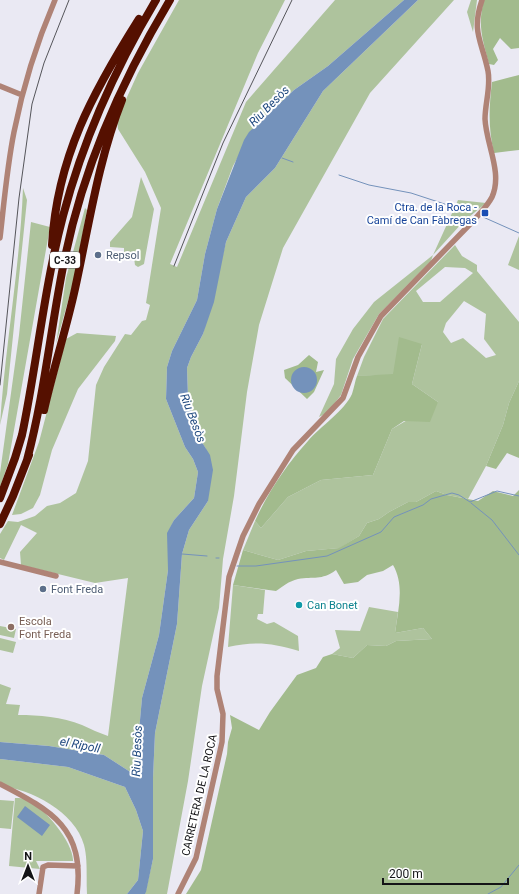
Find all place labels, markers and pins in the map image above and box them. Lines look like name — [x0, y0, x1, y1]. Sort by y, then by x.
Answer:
place label: Ctra. de la Roca - Camí de Can Fàbregas — [367, 201, 477, 227]
marker: Ctra. de la Roca - Camí de Can Fàbregas — [480, 208, 490, 218]
place label: Repsol — [106, 249, 139, 262]
marker: Repsol — [93, 250, 103, 260]
place label: Font Freda — [51, 583, 103, 596]
marker: Font Freda — [38, 584, 48, 594]
place label: Can Bonet — [307, 599, 358, 612]
marker: Can Bonet — [294, 600, 304, 610]
place label: Escola Font Freda — [19, 615, 71, 641]
marker: Escola Font Freda — [6, 622, 16, 632]

